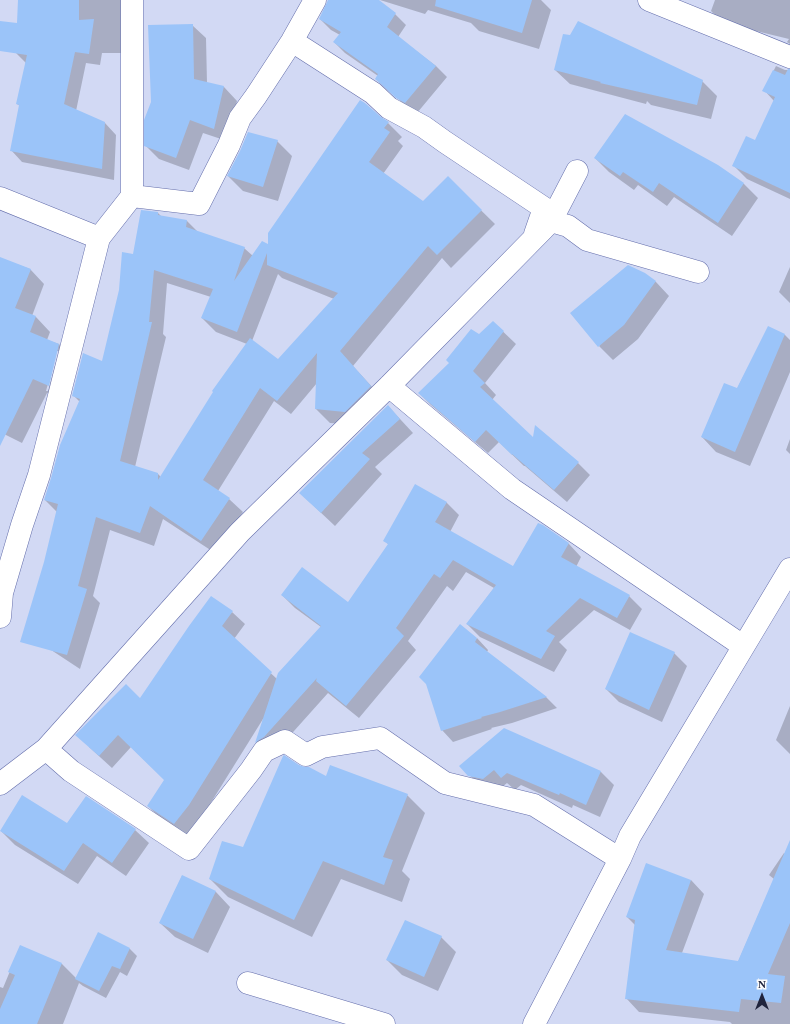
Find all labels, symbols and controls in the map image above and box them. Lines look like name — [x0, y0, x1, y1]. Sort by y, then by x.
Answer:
north arrow — [742, 976, 782, 1016]
text: N — [758, 978, 766, 990]

